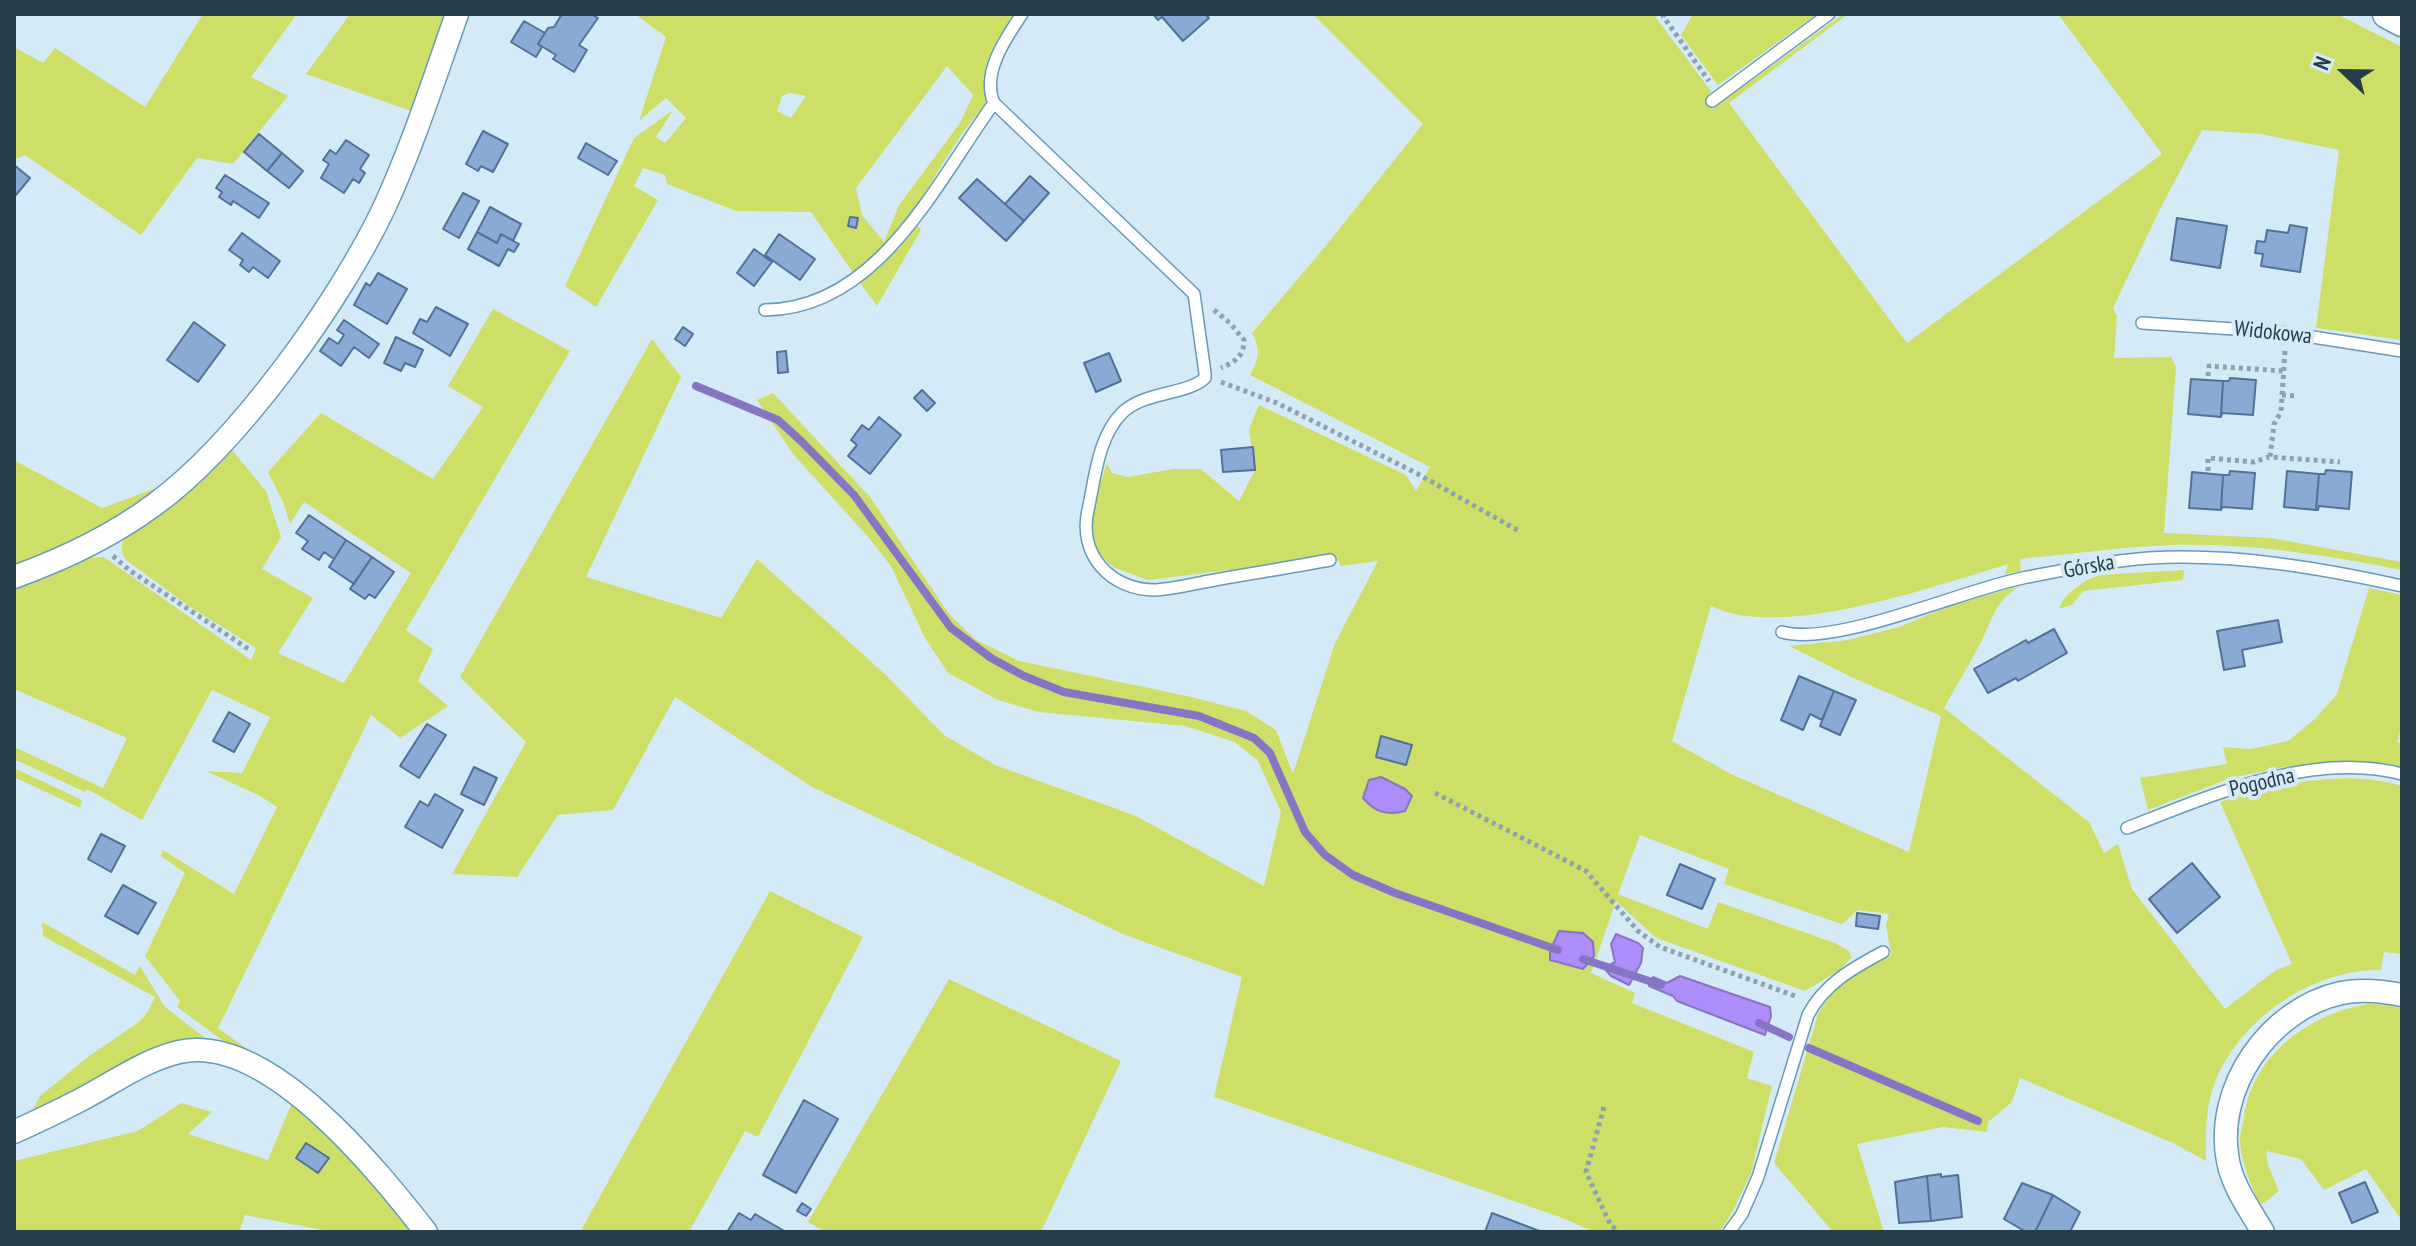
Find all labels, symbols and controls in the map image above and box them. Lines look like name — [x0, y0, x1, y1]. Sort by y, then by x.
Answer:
north arrow — [2304, 32, 2384, 112]
text: N — [2307, 52, 2337, 74]
street label: Widokowa — [2233, 316, 2313, 350]
street label: Górska — [2062, 550, 2116, 584]
street label: Pogodna — [2227, 763, 2297, 803]

